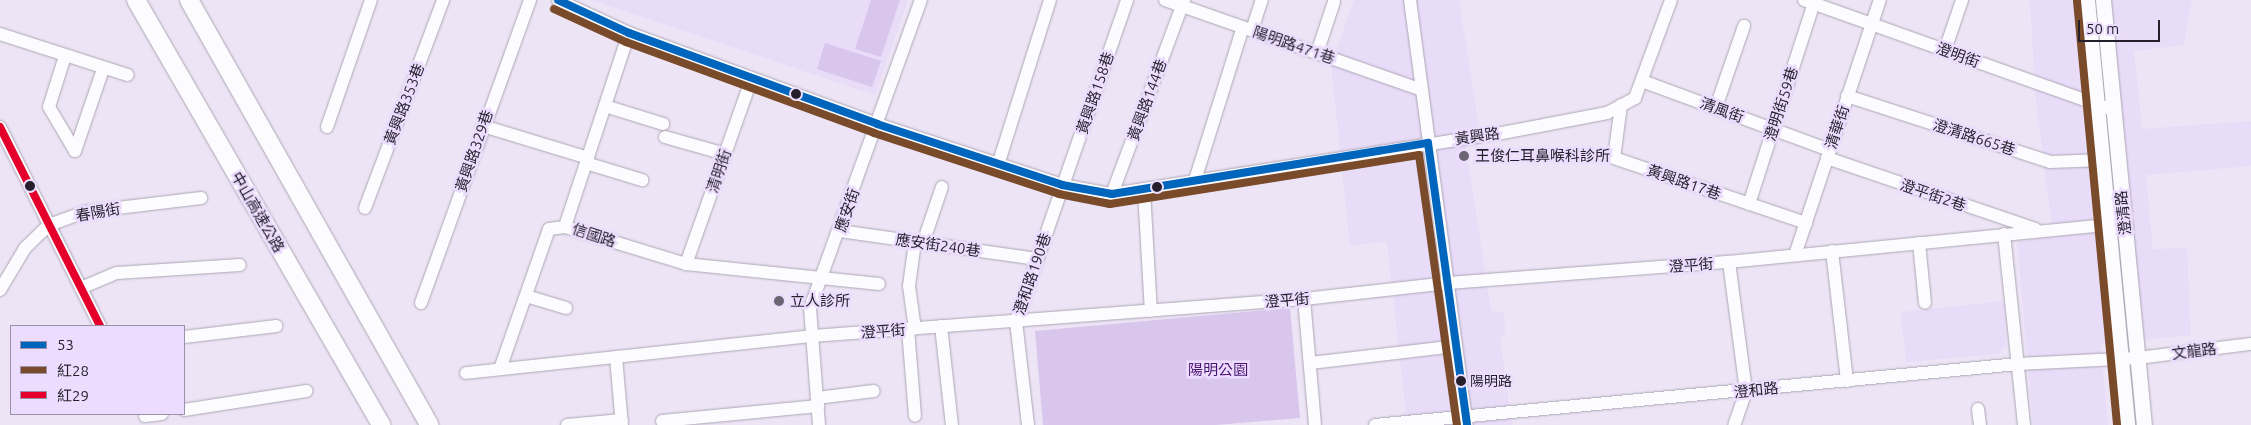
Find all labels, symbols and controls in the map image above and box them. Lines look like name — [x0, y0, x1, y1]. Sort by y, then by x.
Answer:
scale bar — [2081, 10, 2164, 42]
text: 50 m — [2086, 20, 2119, 37]
street label: 陽明路471巷 — [1251, 23, 1337, 67]
street label: 澄明街 — [1934, 39, 1982, 71]
street label: 黃興路158巷 — [1073, 50, 1117, 136]
street label: 黃興路144巷 — [1124, 57, 1170, 143]
street label: 黃興路353巷 — [380, 61, 428, 147]
street label: 澄明街59巷 — [1761, 65, 1801, 143]
unlabelled marker — [791, 89, 801, 99]
street label: 清風街 — [1698, 94, 1746, 126]
street label: 清華街 — [1821, 103, 1853, 151]
street label: 黃興路329巷 — [452, 108, 496, 194]
street label: 澄清路665巷 — [1931, 115, 2017, 159]
street label: 黃興路 — [1453, 124, 1501, 148]
street label: 清明街 — [703, 147, 735, 195]
place label: 王俊仁耳鼻喉科診所 — [1475, 147, 1610, 165]
marker: 王俊仁耳鼻喉科診所 — [1457, 149, 1471, 163]
street label: 黃興路17巷 — [1645, 161, 1723, 203]
street label: 中山高速公路 — [228, 169, 288, 255]
street label: 澄平街2巷 — [1898, 175, 1968, 215]
unlabelled marker — [25, 181, 35, 191]
unlabelled marker — [1152, 182, 1162, 192]
street label: 應安街 — [831, 186, 863, 234]
street label: 澄清路 — [2112, 190, 2134, 236]
street label: 春陽街 — [74, 199, 122, 225]
street label: 信國路 — [570, 219, 618, 251]
street label: 應安街240巷 — [894, 230, 982, 260]
street label: 澄和路190巷 — [1010, 231, 1054, 317]
street label: 澄平街 — [1668, 254, 1714, 276]
street label: 澄平街 — [1264, 289, 1310, 311]
place label: 立人診所 — [790, 292, 850, 310]
marker: 立人診所 — [772, 294, 786, 308]
street label: 澄平街 — [860, 320, 906, 342]
legend — [10, 325, 185, 415]
text: 53 — [57, 336, 74, 353]
street label: 文龍路 — [2171, 339, 2217, 363]
park label: 陽明公園 — [1188, 361, 1248, 379]
text: 紅28 — [57, 362, 89, 379]
place label: 陽明路 — [1470, 373, 1512, 389]
marker: 陽明路 — [1456, 376, 1466, 386]
street label: 澄和路 — [1733, 379, 1779, 401]
text: 紅29 — [57, 387, 89, 404]

